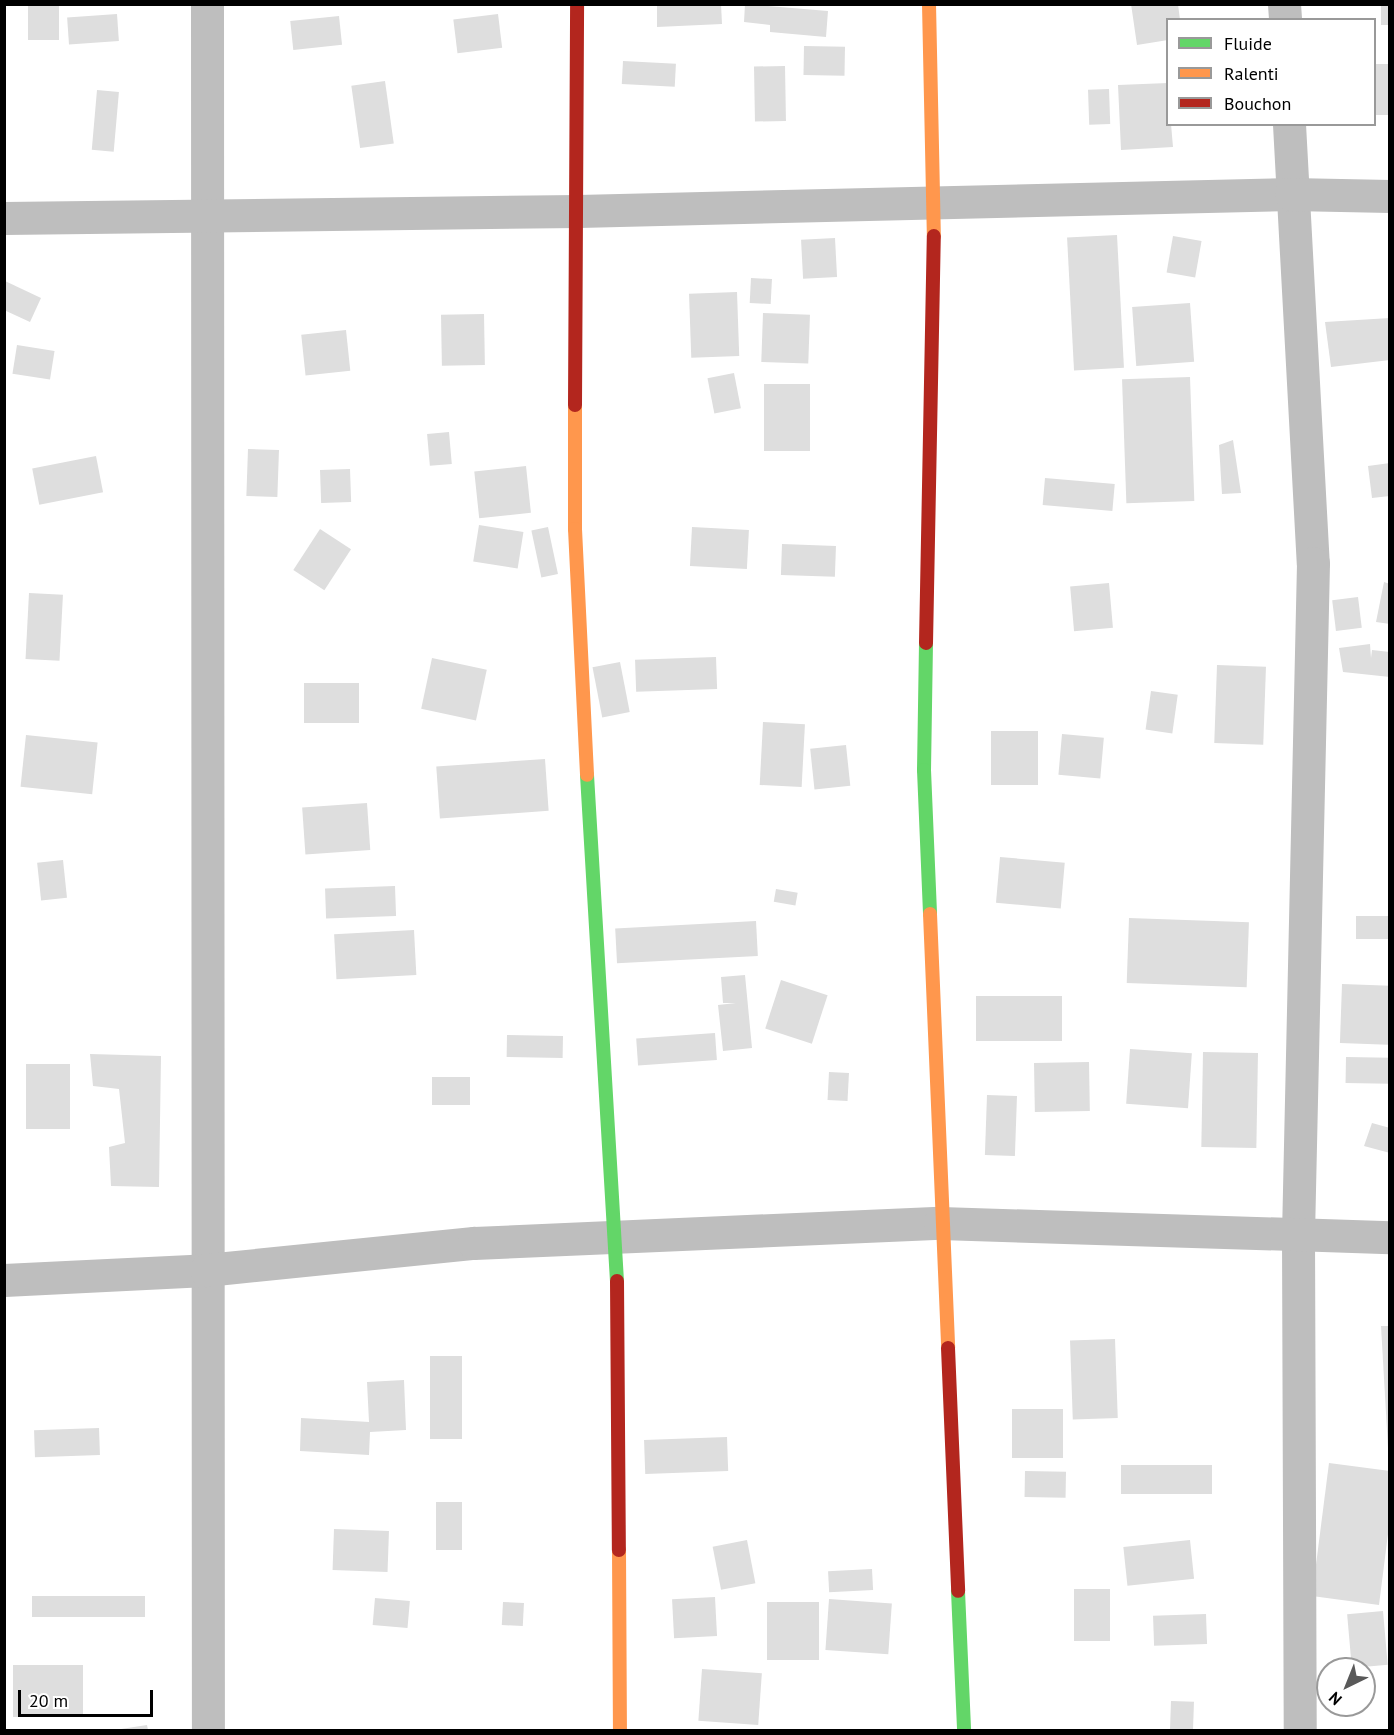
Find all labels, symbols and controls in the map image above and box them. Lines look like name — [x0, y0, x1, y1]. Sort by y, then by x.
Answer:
legend — [1166, 18, 1376, 126]
text: Fluide — [1224, 32, 1272, 55]
text: Ralenti — [1224, 62, 1279, 85]
text: Bouchon — [1224, 92, 1291, 115]
north arrow — [1316, 1657, 1376, 1717]
scale bar — [21, 1678, 156, 1716]
text: N — [1324, 1688, 1346, 1710]
text: 20 m — [29, 1689, 68, 1712]

